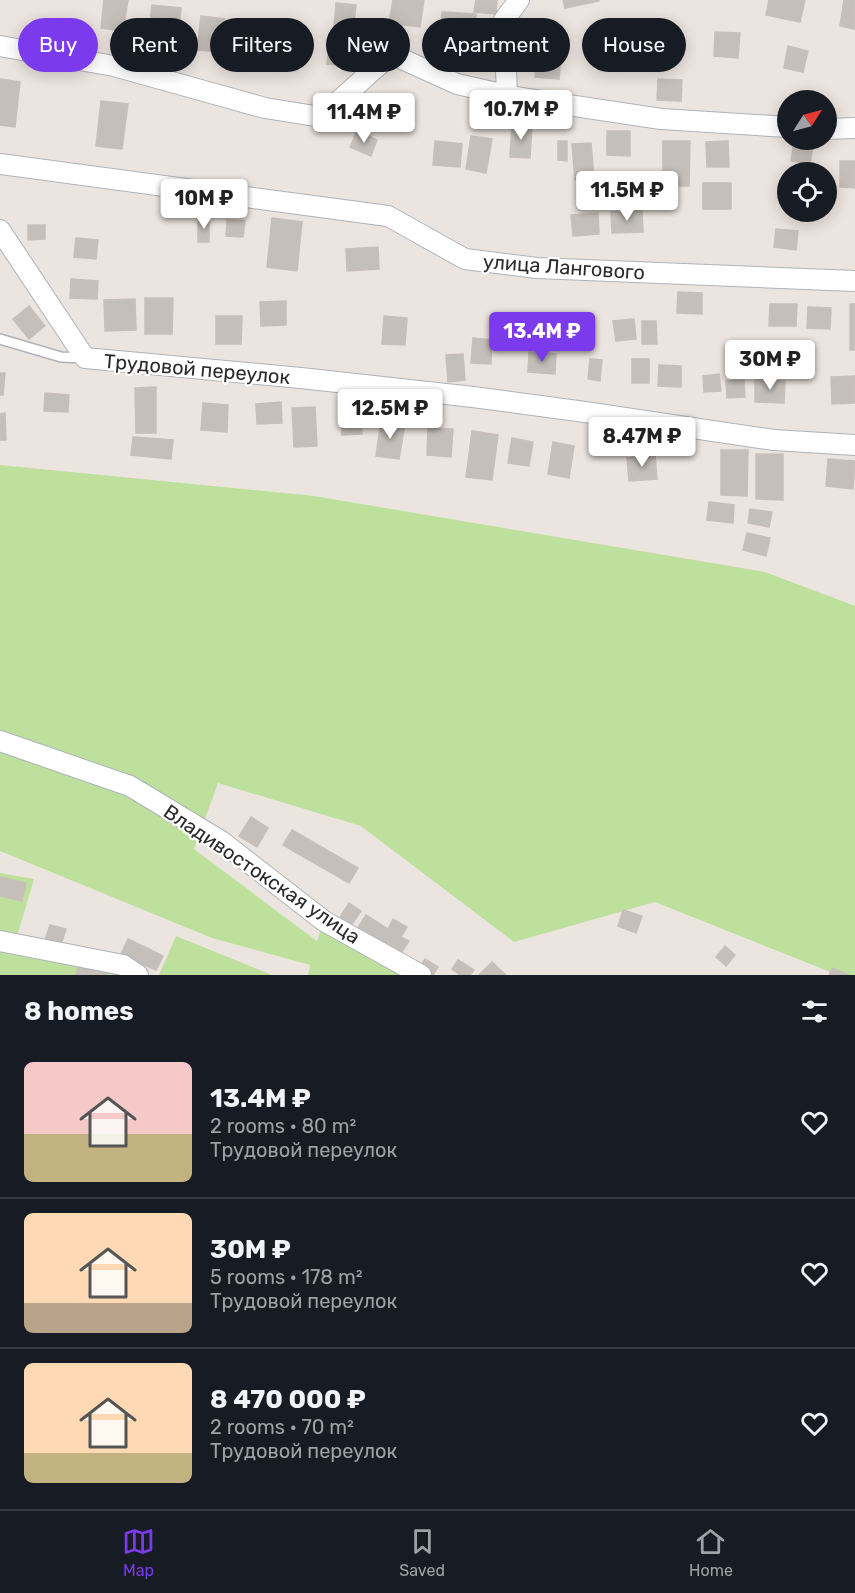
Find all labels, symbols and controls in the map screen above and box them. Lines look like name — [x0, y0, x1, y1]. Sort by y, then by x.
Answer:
chip: Buy — [18, 18, 98, 72]
chip: Rent — [110, 18, 198, 72]
chip: Filters — [210, 18, 314, 72]
chip: New — [326, 18, 410, 72]
chip: Apartment — [422, 18, 570, 72]
chip: House — [582, 18, 686, 72]
pin: 10.7M ₽ — [466, 90, 576, 141]
north arrow — [777, 90, 837, 150]
map controls — [777, 90, 837, 222]
pin: 11.4M ₽ — [309, 93, 419, 144]
text: 10.7M ₽ — [483, 97, 559, 121]
text: 11.4M ₽ — [327, 100, 401, 124]
button: locate — [777, 162, 837, 222]
pin: 11.5M ₽ — [572, 171, 682, 222]
text: 11.5M ₽ — [590, 178, 664, 202]
pin: 10M ₽ — [162, 179, 246, 230]
text: 10M ₽ — [175, 186, 233, 210]
street label: улица Лангового — [482, 249, 646, 285]
pin: 13.4M ₽ — [487, 312, 597, 363]
text: 13.4M ₽ — [503, 319, 581, 343]
pin: 30M ₽ — [728, 340, 812, 391]
text: 30M ₽ — [739, 347, 801, 371]
street label: Трудовой переулок — [103, 349, 292, 389]
pin: 12.5M ₽ — [335, 389, 445, 440]
text: 12.5M ₽ — [352, 396, 428, 420]
pin: 8.47M ₽ — [587, 417, 697, 468]
text: 8.47M ₽ — [603, 424, 681, 448]
street label: Владивостокская улица — [159, 799, 365, 949]
icon: filters — [798, 995, 831, 1028]
text: 8 homes — [24, 996, 134, 1027]
text: 13.4M ₽ — [210, 1083, 311, 1114]
icon: home — [72, 1086, 144, 1158]
icon: heart — [798, 1106, 831, 1139]
text: 2 rooms · 80 m² — [210, 1114, 356, 1138]
text: Трудовой переулок — [210, 1138, 397, 1162]
text: 30M ₽ — [210, 1234, 291, 1265]
icon: home — [72, 1237, 144, 1309]
icon: heart — [798, 1257, 831, 1290]
text: 5 rooms · 178 m² — [210, 1265, 363, 1289]
text: Трудовой переулок — [210, 1289, 397, 1313]
text: 8 470 000 ₽ — [210, 1384, 366, 1415]
icon: home — [72, 1387, 144, 1459]
icon: heart — [798, 1407, 831, 1440]
text: 2 rooms · 70 m² — [210, 1415, 354, 1439]
text: Трудовой переулок — [210, 1439, 397, 1463]
tab: Map — [122, 1525, 155, 1580]
tab: Saved — [399, 1525, 445, 1580]
tab: Home — [689, 1525, 733, 1580]

